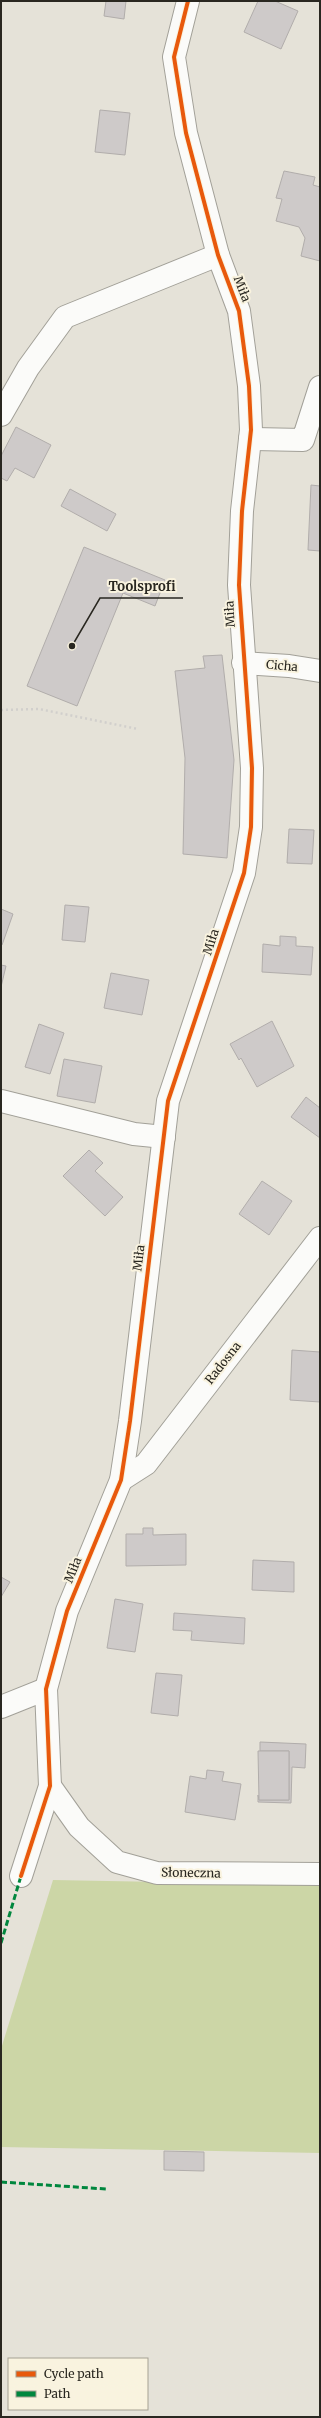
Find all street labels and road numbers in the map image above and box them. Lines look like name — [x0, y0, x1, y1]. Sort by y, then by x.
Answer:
street label: Miła — [231, 274, 254, 304]
street label: Miła — [221, 600, 238, 628]
street label: Cicha — [266, 657, 299, 674]
street label: Miła — [199, 926, 222, 957]
street label: Miła — [129, 1243, 148, 1272]
street label: Radosna — [201, 1338, 244, 1387]
street label: Miła — [61, 1554, 85, 1585]
street label: Słoneczna — [161, 1864, 222, 1881]

